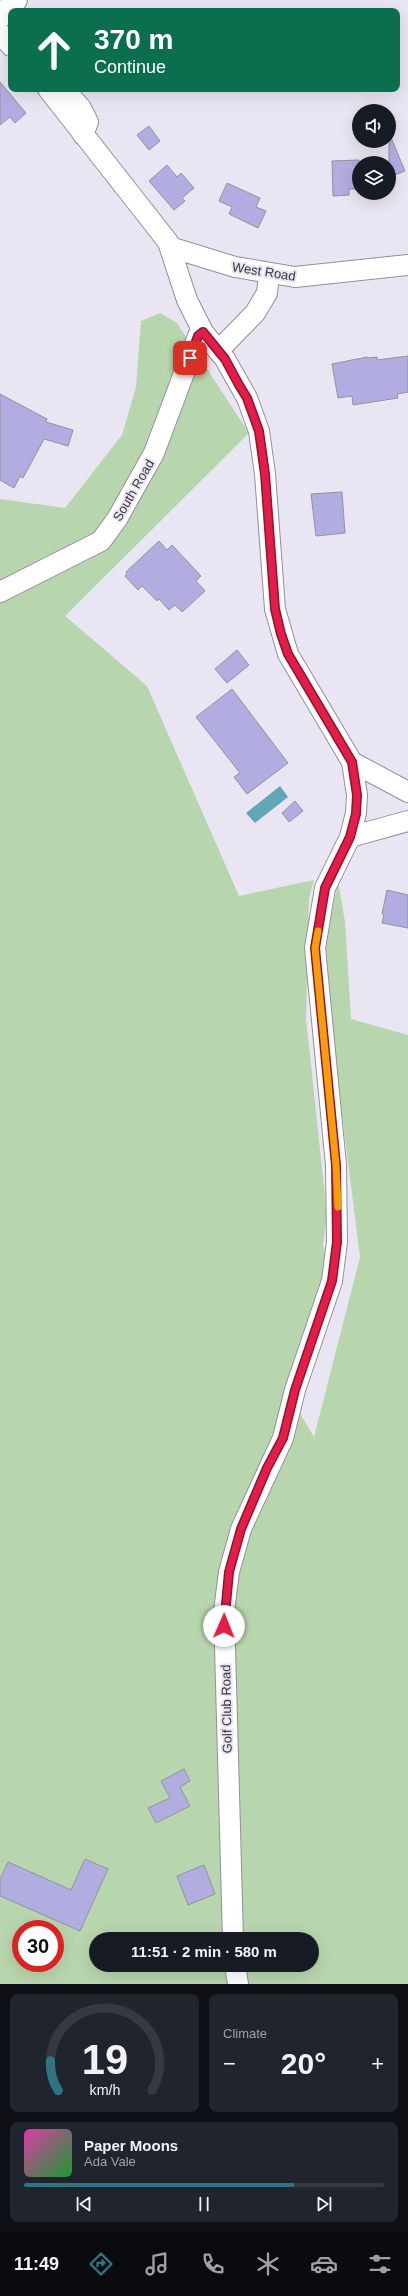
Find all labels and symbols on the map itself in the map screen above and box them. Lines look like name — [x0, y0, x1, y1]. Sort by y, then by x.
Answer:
street label: West Road — [231, 259, 297, 284]
pin — [173, 341, 207, 375]
street label: South Road — [110, 457, 157, 524]
position arrow — [203, 1605, 245, 1647]
street label: Golf Club Road — [218, 1664, 235, 1754]
speed limit sign: 30 — [12, 1920, 64, 1972]

